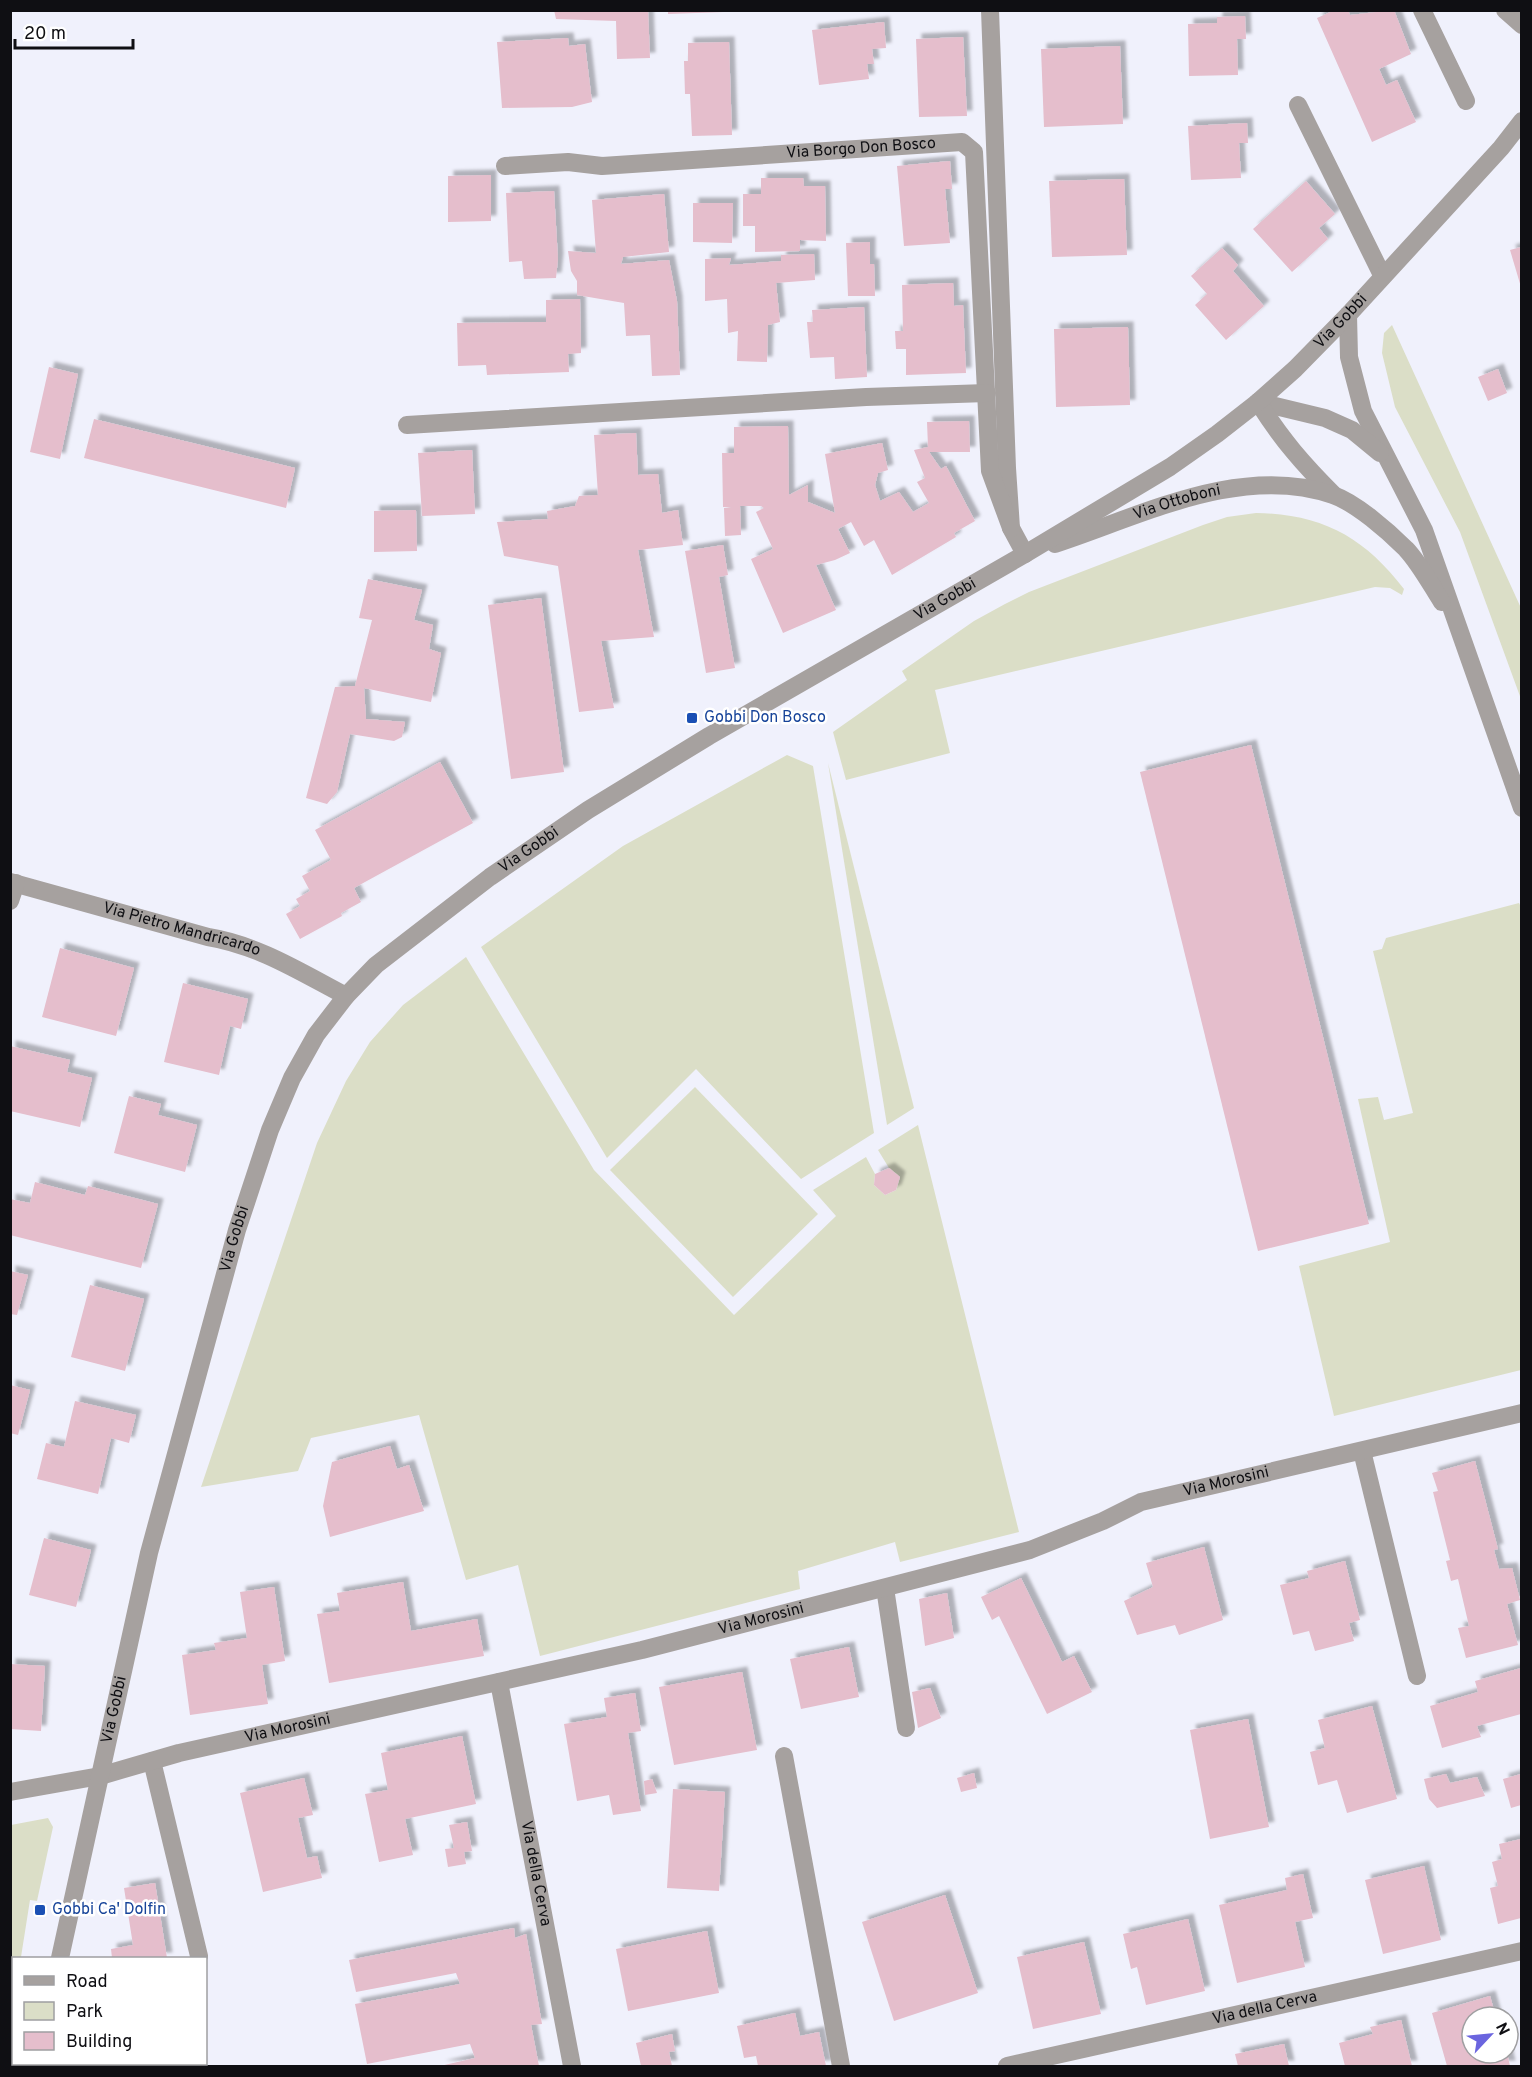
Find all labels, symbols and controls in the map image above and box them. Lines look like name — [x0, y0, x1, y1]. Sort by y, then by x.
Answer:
scale bar — [15, 12, 134, 50]
text: 20 m — [24, 23, 66, 46]
street label: Via Borgo Don Bosco — [786, 134, 937, 164]
street label: Via Gobbi — [1310, 290, 1372, 354]
street label: Via Ottoboni — [1131, 480, 1222, 525]
street label: Via Gobbi — [910, 574, 980, 626]
place label: Gobbi Don Bosco — [704, 708, 826, 728]
marker: Gobbi Don Bosco — [685, 711, 699, 725]
street label: Via Gobbi — [495, 823, 563, 878]
street label: Via Pietro Mandricardo — [100, 898, 263, 961]
street label: Via Gobbi — [216, 1203, 254, 1275]
street label: Via Morosini — [1181, 1462, 1271, 1502]
street label: Via Morosini — [716, 1599, 806, 1640]
street label: Via Gobbi — [97, 1674, 132, 1746]
street label: Via Morosini — [243, 1710, 333, 1748]
street label: Via della Cerva — [516, 1819, 555, 1928]
place label: Gobbi Ca' Dolfin — [52, 1900, 166, 1920]
marker: Gobbi Ca' Dolfin — [33, 1903, 47, 1917]
legend — [12, 1957, 207, 2065]
text: Road — [66, 1971, 108, 1994]
street label: Via della Cerva — [1210, 1987, 1319, 2030]
text: Park — [66, 2001, 103, 2024]
north arrow — [1460, 2005, 1520, 2065]
text: N — [1490, 2020, 1513, 2039]
text: Building — [66, 2031, 132, 2054]

